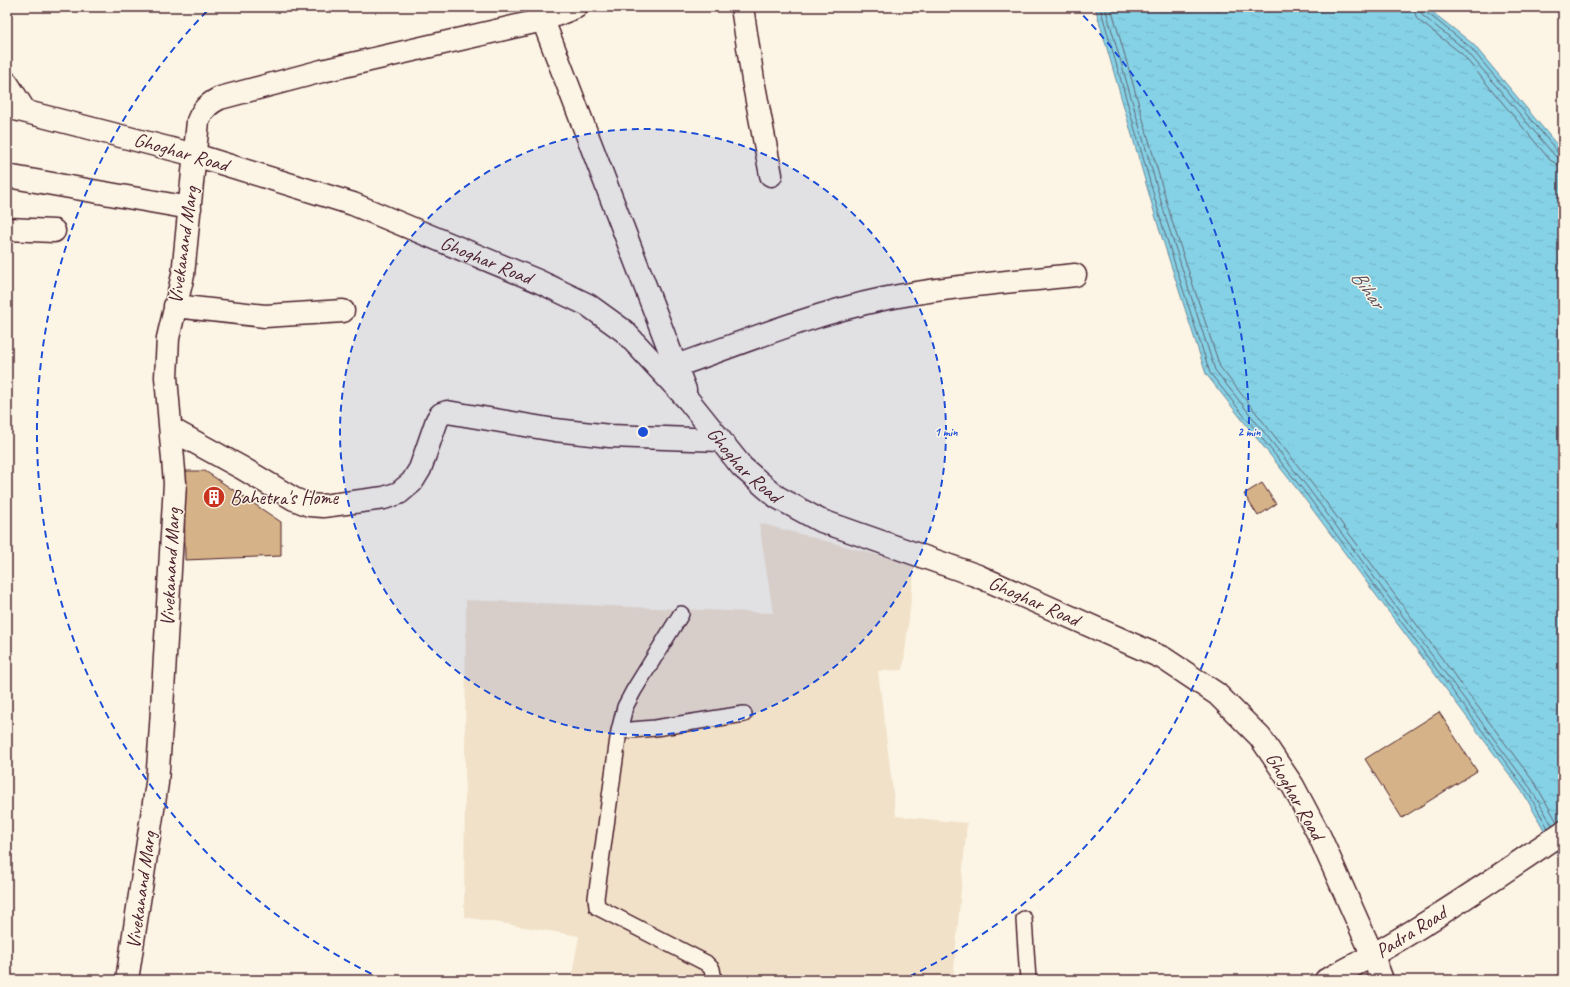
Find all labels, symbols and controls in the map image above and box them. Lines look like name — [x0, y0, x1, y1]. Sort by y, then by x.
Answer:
street label: Ghoghar Road — [131, 127, 234, 178]
street label: Vivekanand Marg — [162, 184, 204, 305]
street label: Ghoghar Road — [437, 229, 539, 291]
water label: Bihar — [1345, 265, 1393, 316]
street label: Ghoghar Road — [702, 422, 789, 510]
text: 1 min — [935, 424, 958, 440]
text: 2 min — [1238, 424, 1261, 440]
centre of rings — [636, 425, 650, 439]
building icon: Bahetra's Home — [201, 484, 227, 510]
place label: Bahetra's Home — [230, 485, 339, 510]
street label: Vivekanand Marg — [154, 506, 186, 627]
street label: Ghoghar Road — [985, 570, 1086, 633]
street label: Ghoghar Road — [1260, 748, 1332, 847]
street label: Vivekanand Marg — [120, 829, 162, 950]
street label: Padra Road — [1371, 899, 1454, 963]

